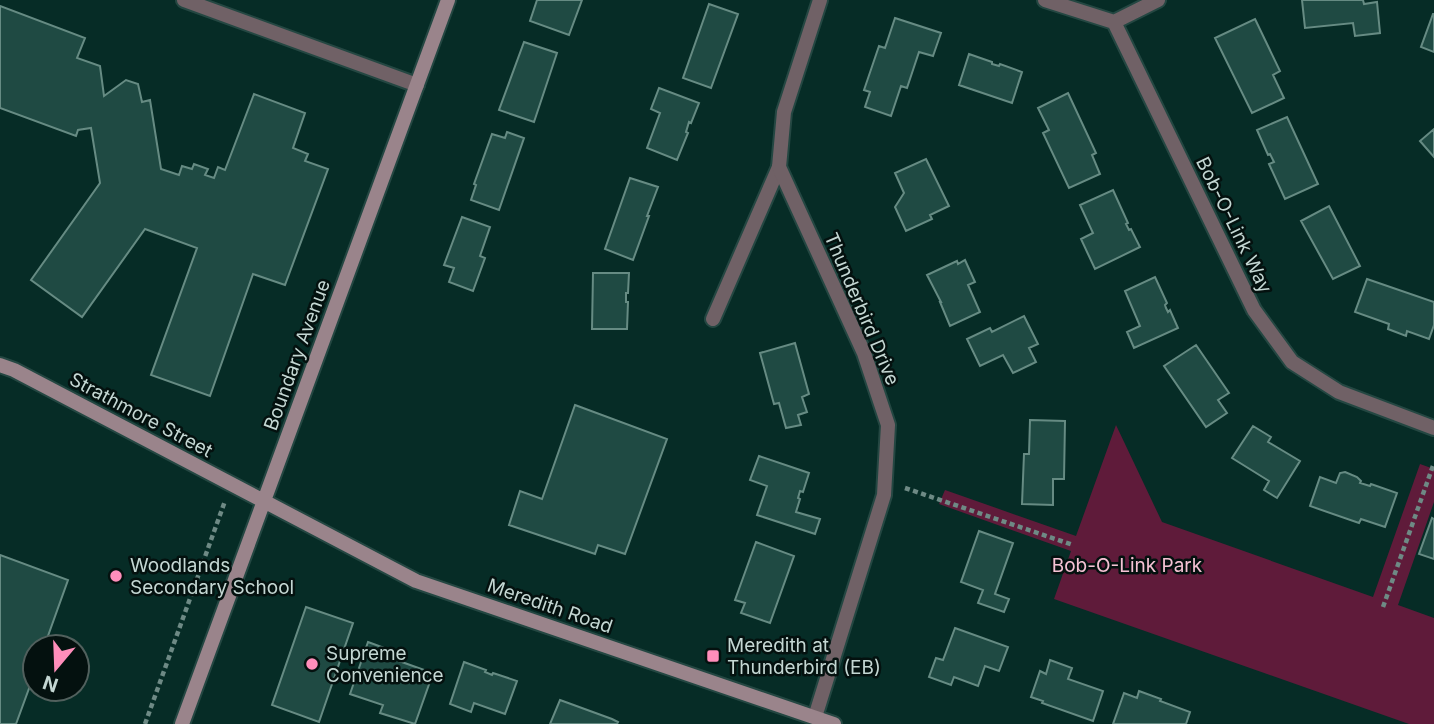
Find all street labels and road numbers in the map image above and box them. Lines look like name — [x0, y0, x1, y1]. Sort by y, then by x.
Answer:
street label: Bob-O-Link Way — [1191, 153, 1277, 297]
street label: Thunderbird Drive — [820, 229, 904, 389]
street label: Boundary Avenue — [259, 276, 335, 434]
street label: Strathmore Street — [66, 368, 216, 462]
street label: Meredith Road — [484, 574, 616, 638]

